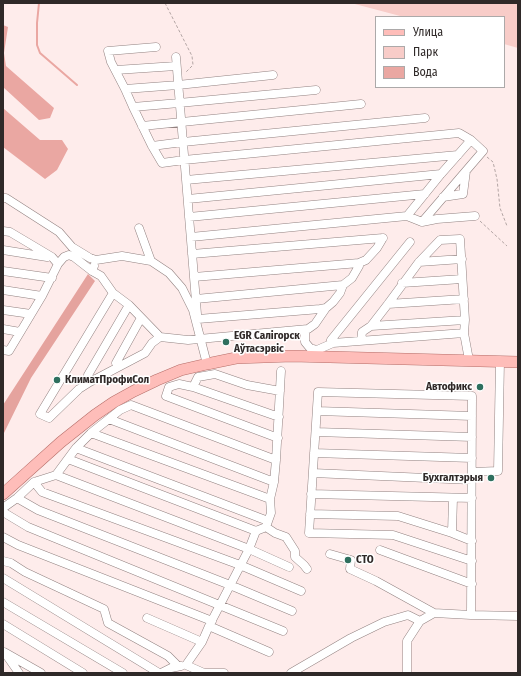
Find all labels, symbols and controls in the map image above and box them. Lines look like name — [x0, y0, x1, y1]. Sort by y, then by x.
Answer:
legend — [375, 16, 505, 88]
text: Улица — [413, 25, 443, 39]
text: Парк — [413, 45, 438, 59]
text: Вода — [413, 65, 438, 79]
place label: EGR Салігорск Аўтасэрвіс — [234, 329, 300, 355]
marker: EGR Салігорск Аўтасэрвіс — [221, 337, 231, 347]
place label: КлиматПрофиСол — [65, 373, 149, 387]
marker: КлиматПрофиСол — [52, 375, 62, 385]
place label: Автофикс — [426, 380, 472, 394]
marker: Автофикс — [475, 382, 485, 392]
place label: Бухгалтэрыя — [423, 471, 483, 485]
marker: Бухгалтэрыя — [486, 473, 496, 483]
place label: СТО — [356, 553, 374, 567]
marker: СТО — [343, 555, 353, 565]

